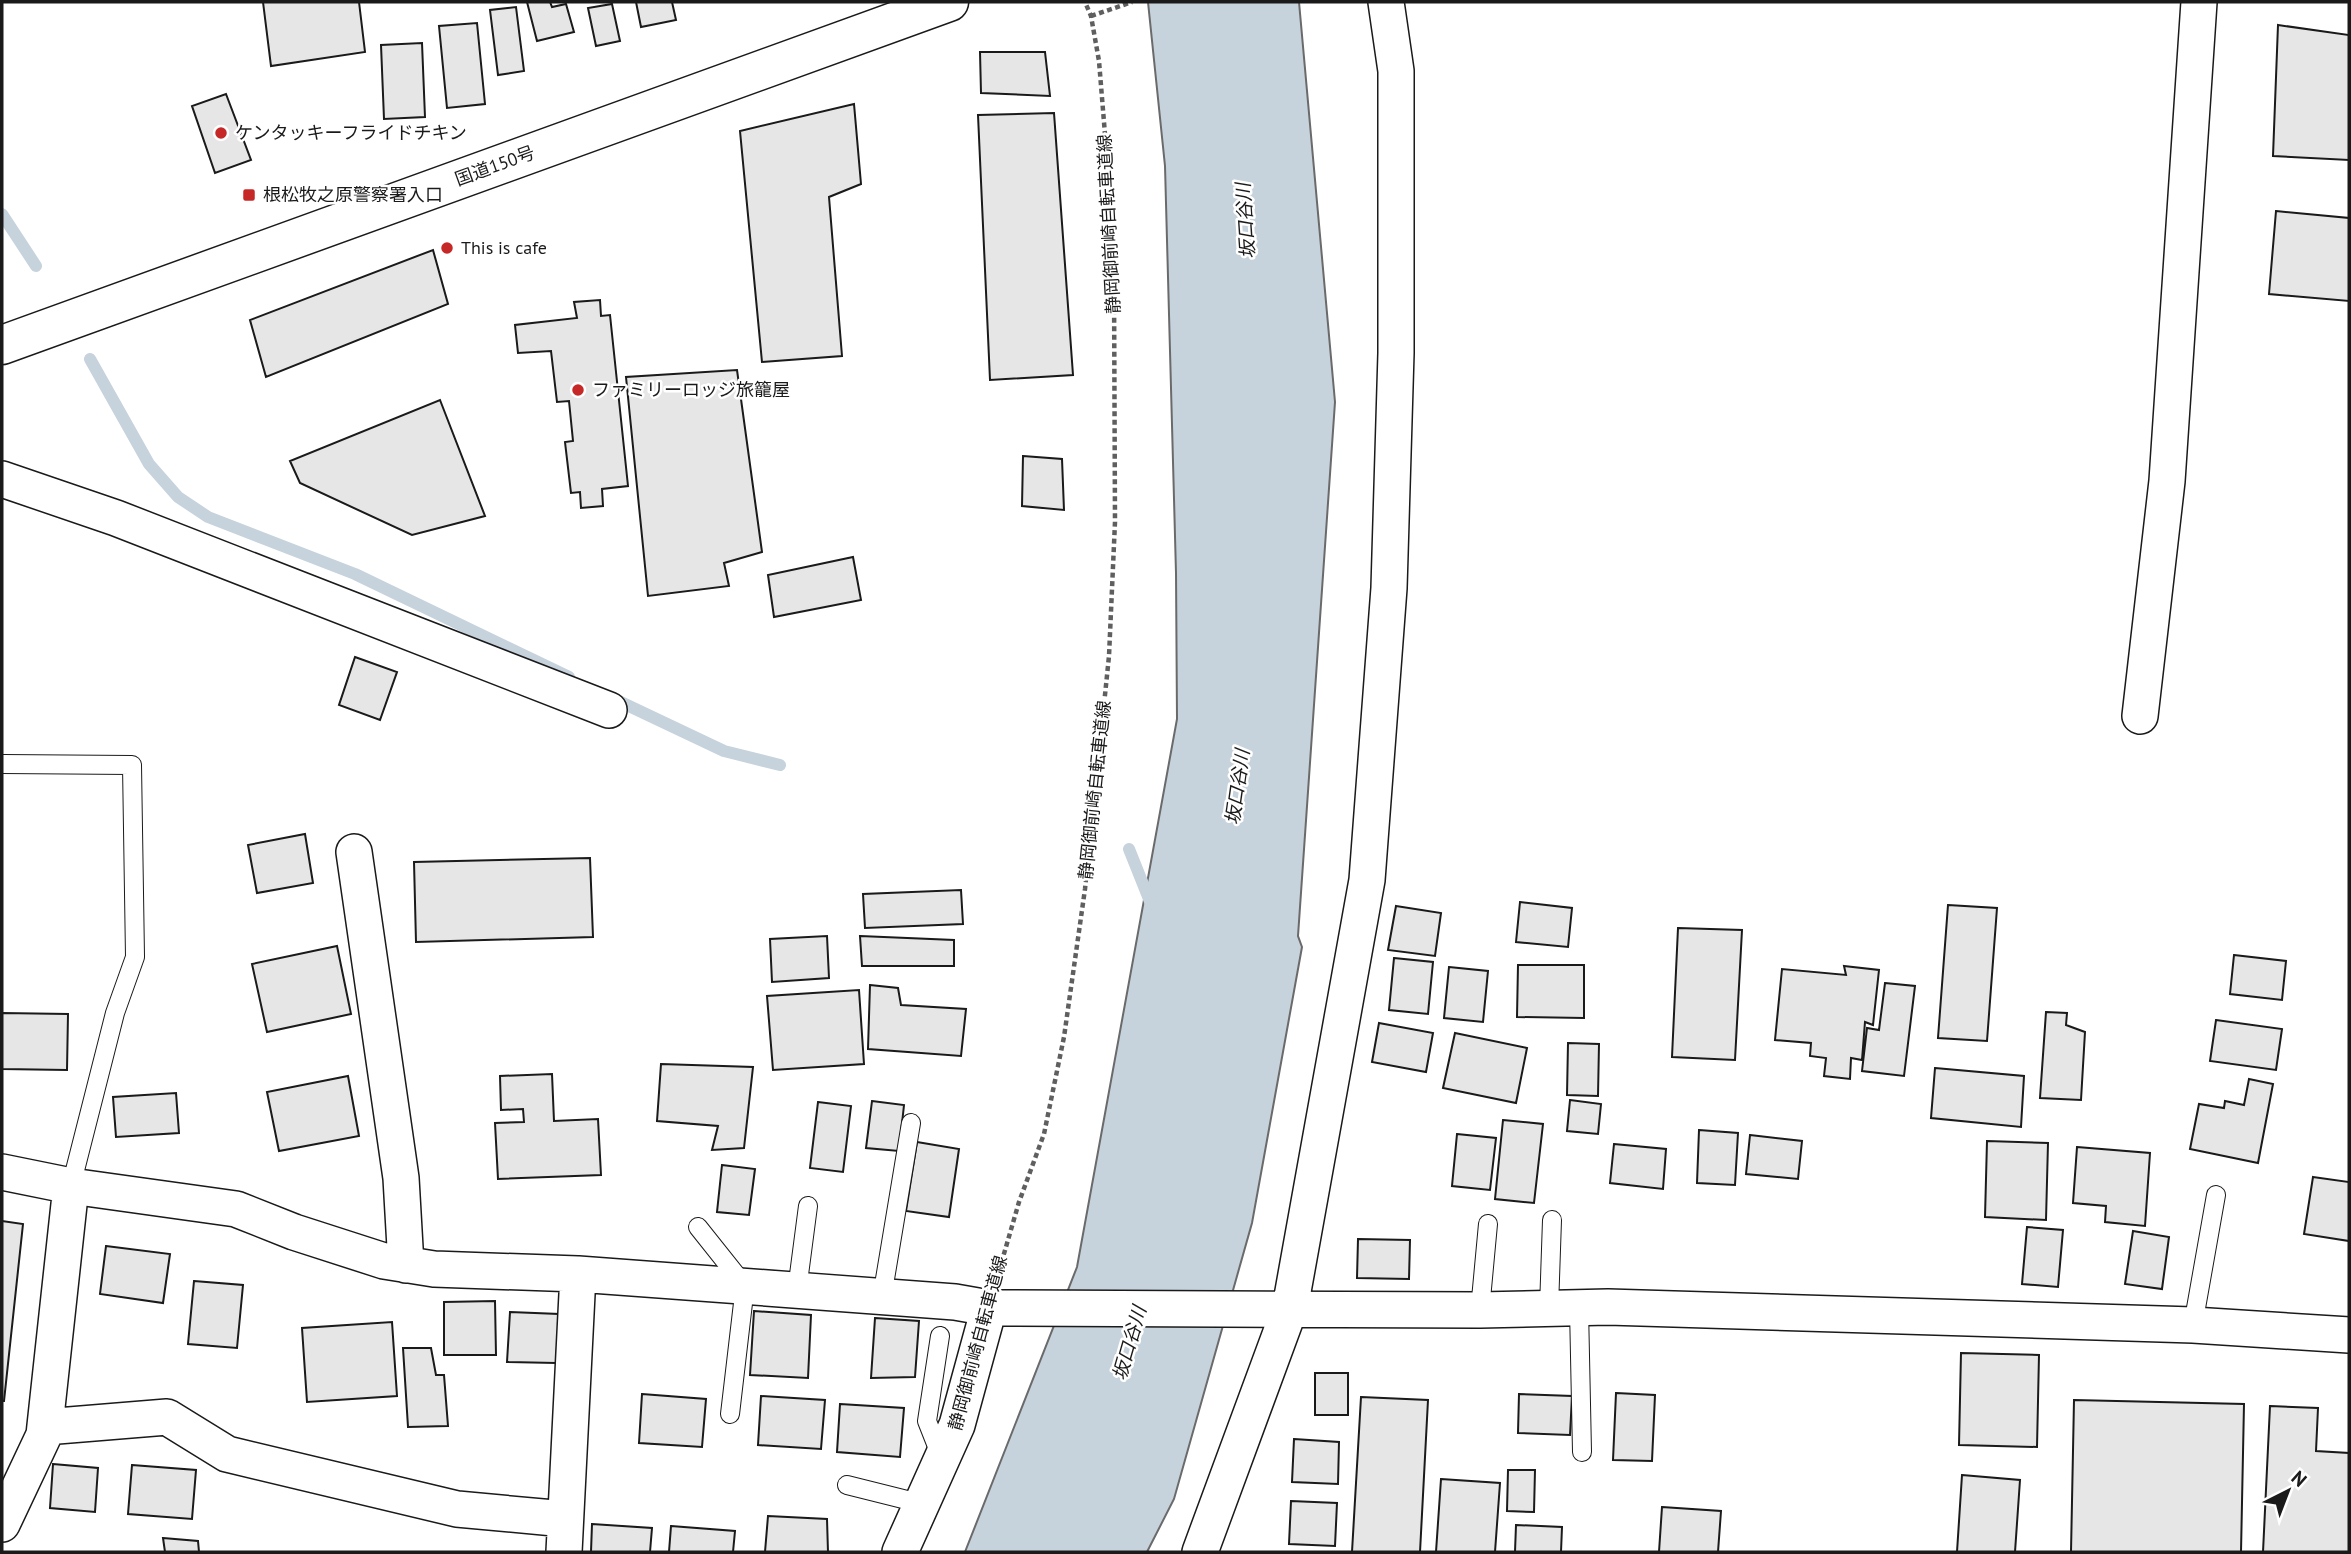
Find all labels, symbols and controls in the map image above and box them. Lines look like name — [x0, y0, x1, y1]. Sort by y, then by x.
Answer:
place label: ケンタッキーフライドチキン — [235, 121, 467, 144]
marker: ケンタッキーフライドチキン — [213, 125, 229, 141]
street label: 静岡御前崎自転車道線 — [1092, 134, 1125, 315]
street label: 国道150号 — [452, 140, 538, 191]
water label: 坂口谷川 — [1230, 180, 1260, 260]
place label: 根松牧之原警察署入口 — [263, 183, 443, 206]
marker: 根松牧之原警察署入口 — [241, 187, 257, 203]
place label: This is cafe — [461, 236, 547, 259]
marker: This is cafe — [439, 240, 455, 256]
place label: ファミリーロッジ旅籠屋 — [592, 378, 790, 401]
marker: ファミリーロッジ旅籠屋 — [570, 382, 586, 398]
street label: 静岡御前崎自転車道線 — [1074, 699, 1115, 881]
water label: 坂口谷川 — [1220, 746, 1254, 826]
street label: 静岡御前崎自転車道線 — [943, 1253, 1012, 1433]
water label: 坂口谷川 — [1107, 1301, 1152, 1383]
north arrow — [2253, 1456, 2323, 1526]
text: N — [2287, 1465, 2312, 1491]

